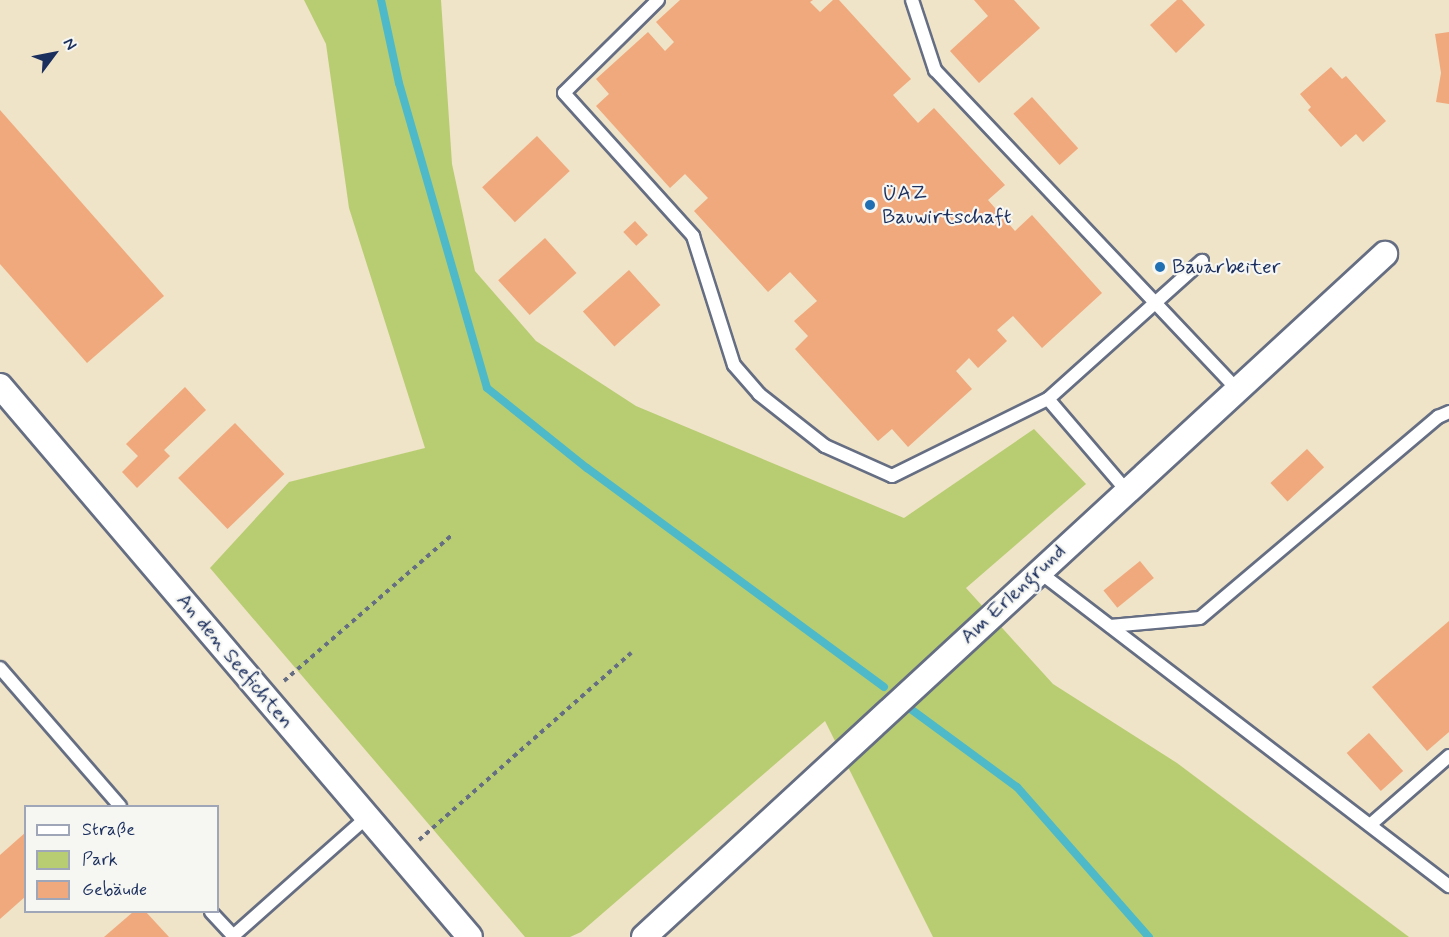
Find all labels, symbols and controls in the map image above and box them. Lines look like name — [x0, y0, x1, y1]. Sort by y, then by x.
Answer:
north arrow — [24, 24, 84, 84]
text: N — [58, 34, 81, 54]
place label: ÜAZ Bauwirtschaft — [882, 180, 1012, 230]
marker: ÜAZ Bauwirtschaft — [863, 198, 877, 212]
place label: Bauarbeiter — [1172, 254, 1280, 280]
marker: Bauarbeiter — [1153, 260, 1167, 274]
street label: Am Erlengrund — [952, 536, 1074, 652]
street label: An den Seefichten — [173, 590, 297, 732]
legend — [24, 805, 219, 913]
text: Straße — [82, 818, 135, 842]
text: Park — [82, 848, 118, 872]
text: Gebäude — [82, 878, 147, 902]

